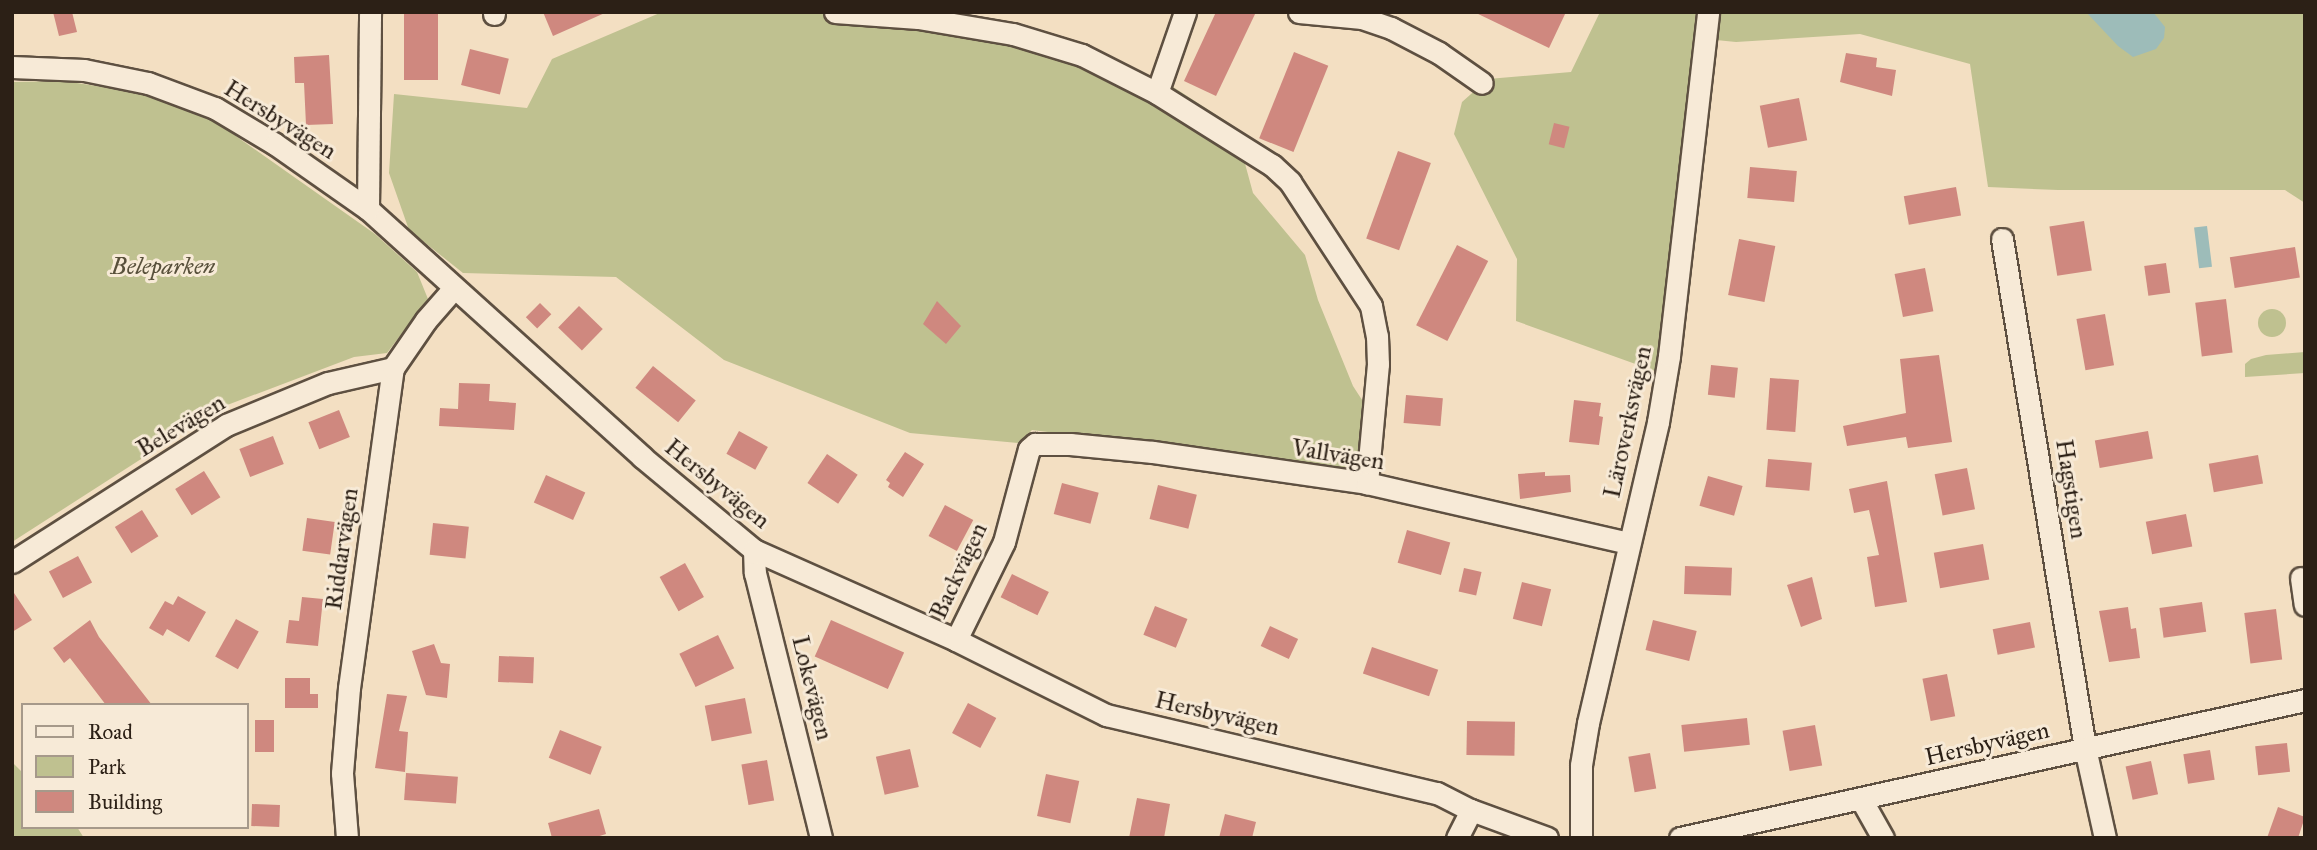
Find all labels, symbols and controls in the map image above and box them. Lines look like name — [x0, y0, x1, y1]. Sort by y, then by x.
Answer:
street label: Hersbyvägen — [219, 74, 341, 166]
park label: Beleparken — [111, 253, 215, 281]
street label: Läroverksvägen — [1598, 343, 1658, 501]
street label: Belevägen — [132, 388, 230, 464]
street label: Hersbyvägen — [659, 433, 775, 535]
street label: Vallvägen — [1290, 433, 1386, 477]
street label: Hagstigen — [2049, 437, 2093, 541]
street label: Riddarvägen — [319, 486, 365, 612]
street label: Backvägen — [924, 518, 994, 624]
street label: Lokevägen — [785, 633, 839, 743]
street label: Hersbyvägen — [1152, 686, 1282, 742]
legend — [21, 703, 248, 829]
street label: Hersbyvägen — [1922, 716, 2052, 772]
text: Road — [88, 719, 133, 745]
text: Park — [88, 754, 126, 780]
text: Building — [88, 789, 162, 815]

